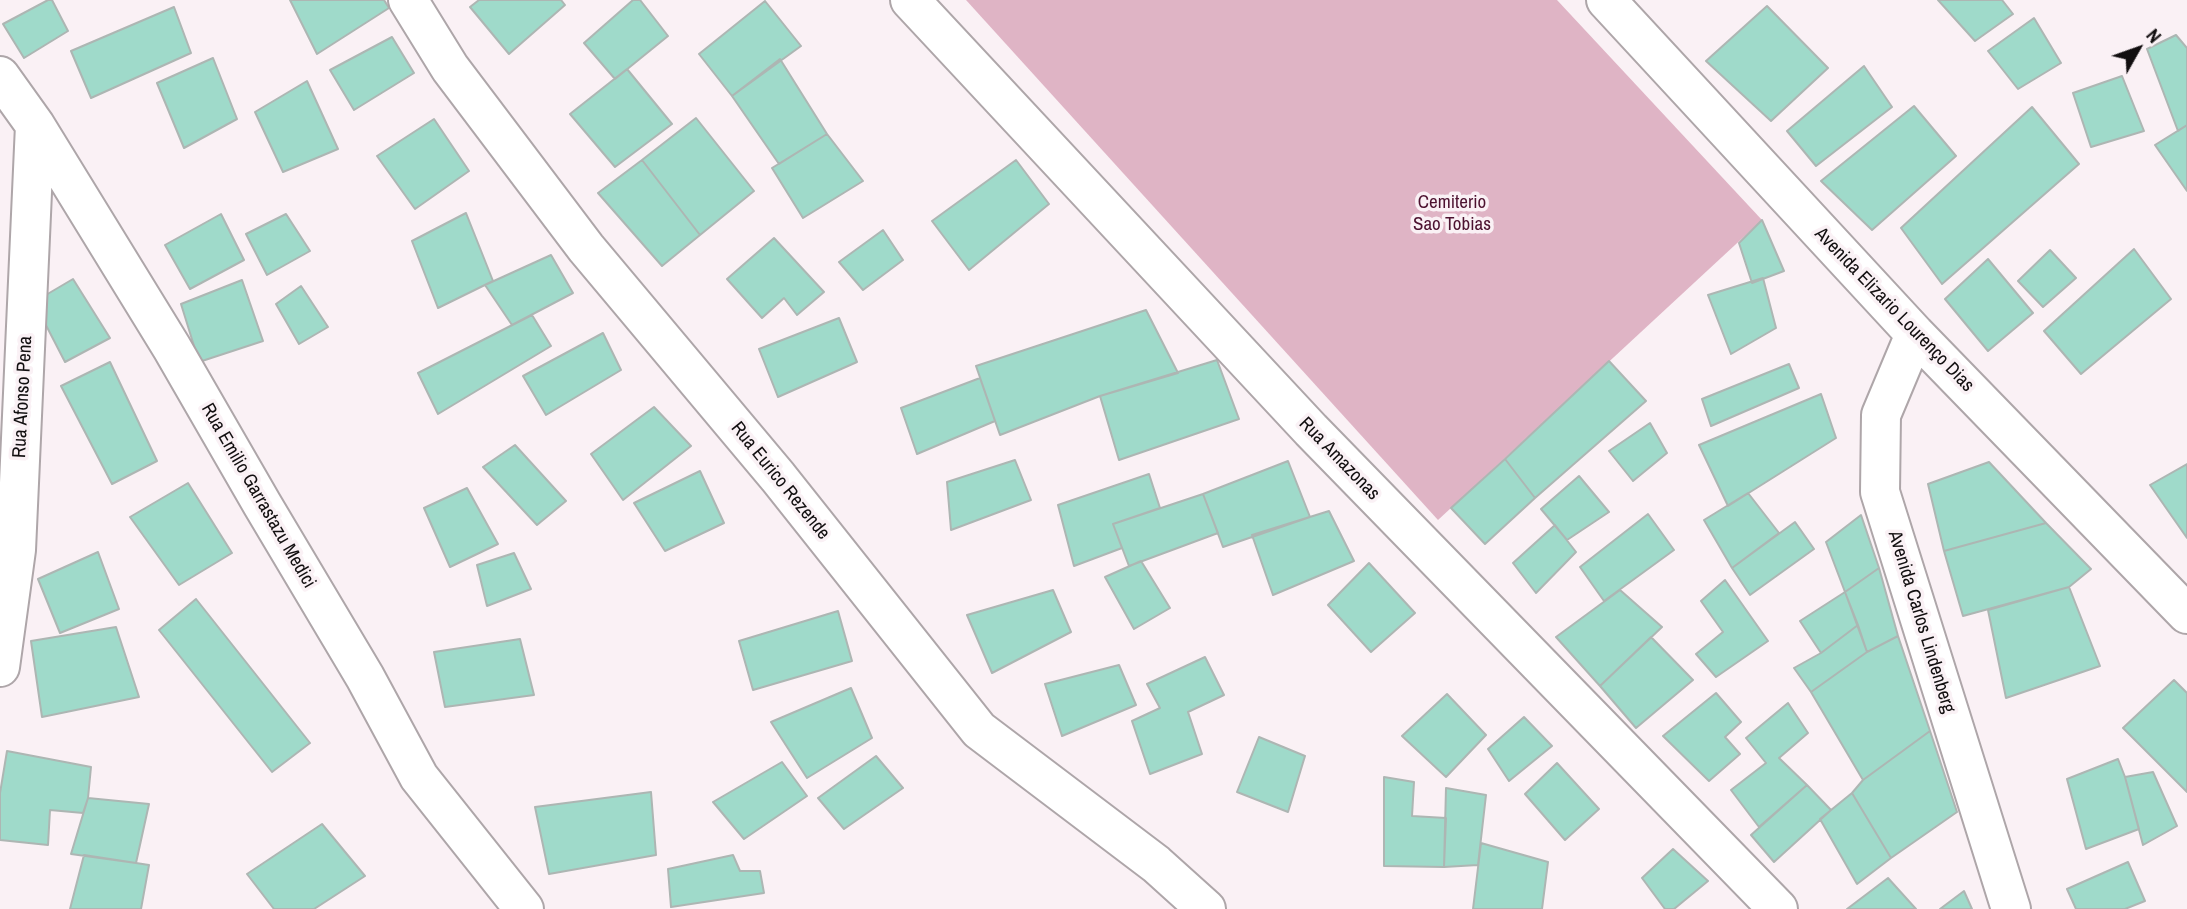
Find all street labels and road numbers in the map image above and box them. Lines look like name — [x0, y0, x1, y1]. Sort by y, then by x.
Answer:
street label: Avenida Elizario Lourenço Dias — [1809, 223, 1979, 397]
street label: Rua Afonso Pena — [8, 335, 38, 459]
street label: Rua Emilio Garrastazu Medici — [196, 400, 320, 592]
street label: Rua Amazonas — [1294, 413, 1384, 505]
street label: Rua Eurico Rezende — [726, 418, 834, 544]
street label: Avenida Carlos Lindenberg — [1882, 528, 1960, 716]

